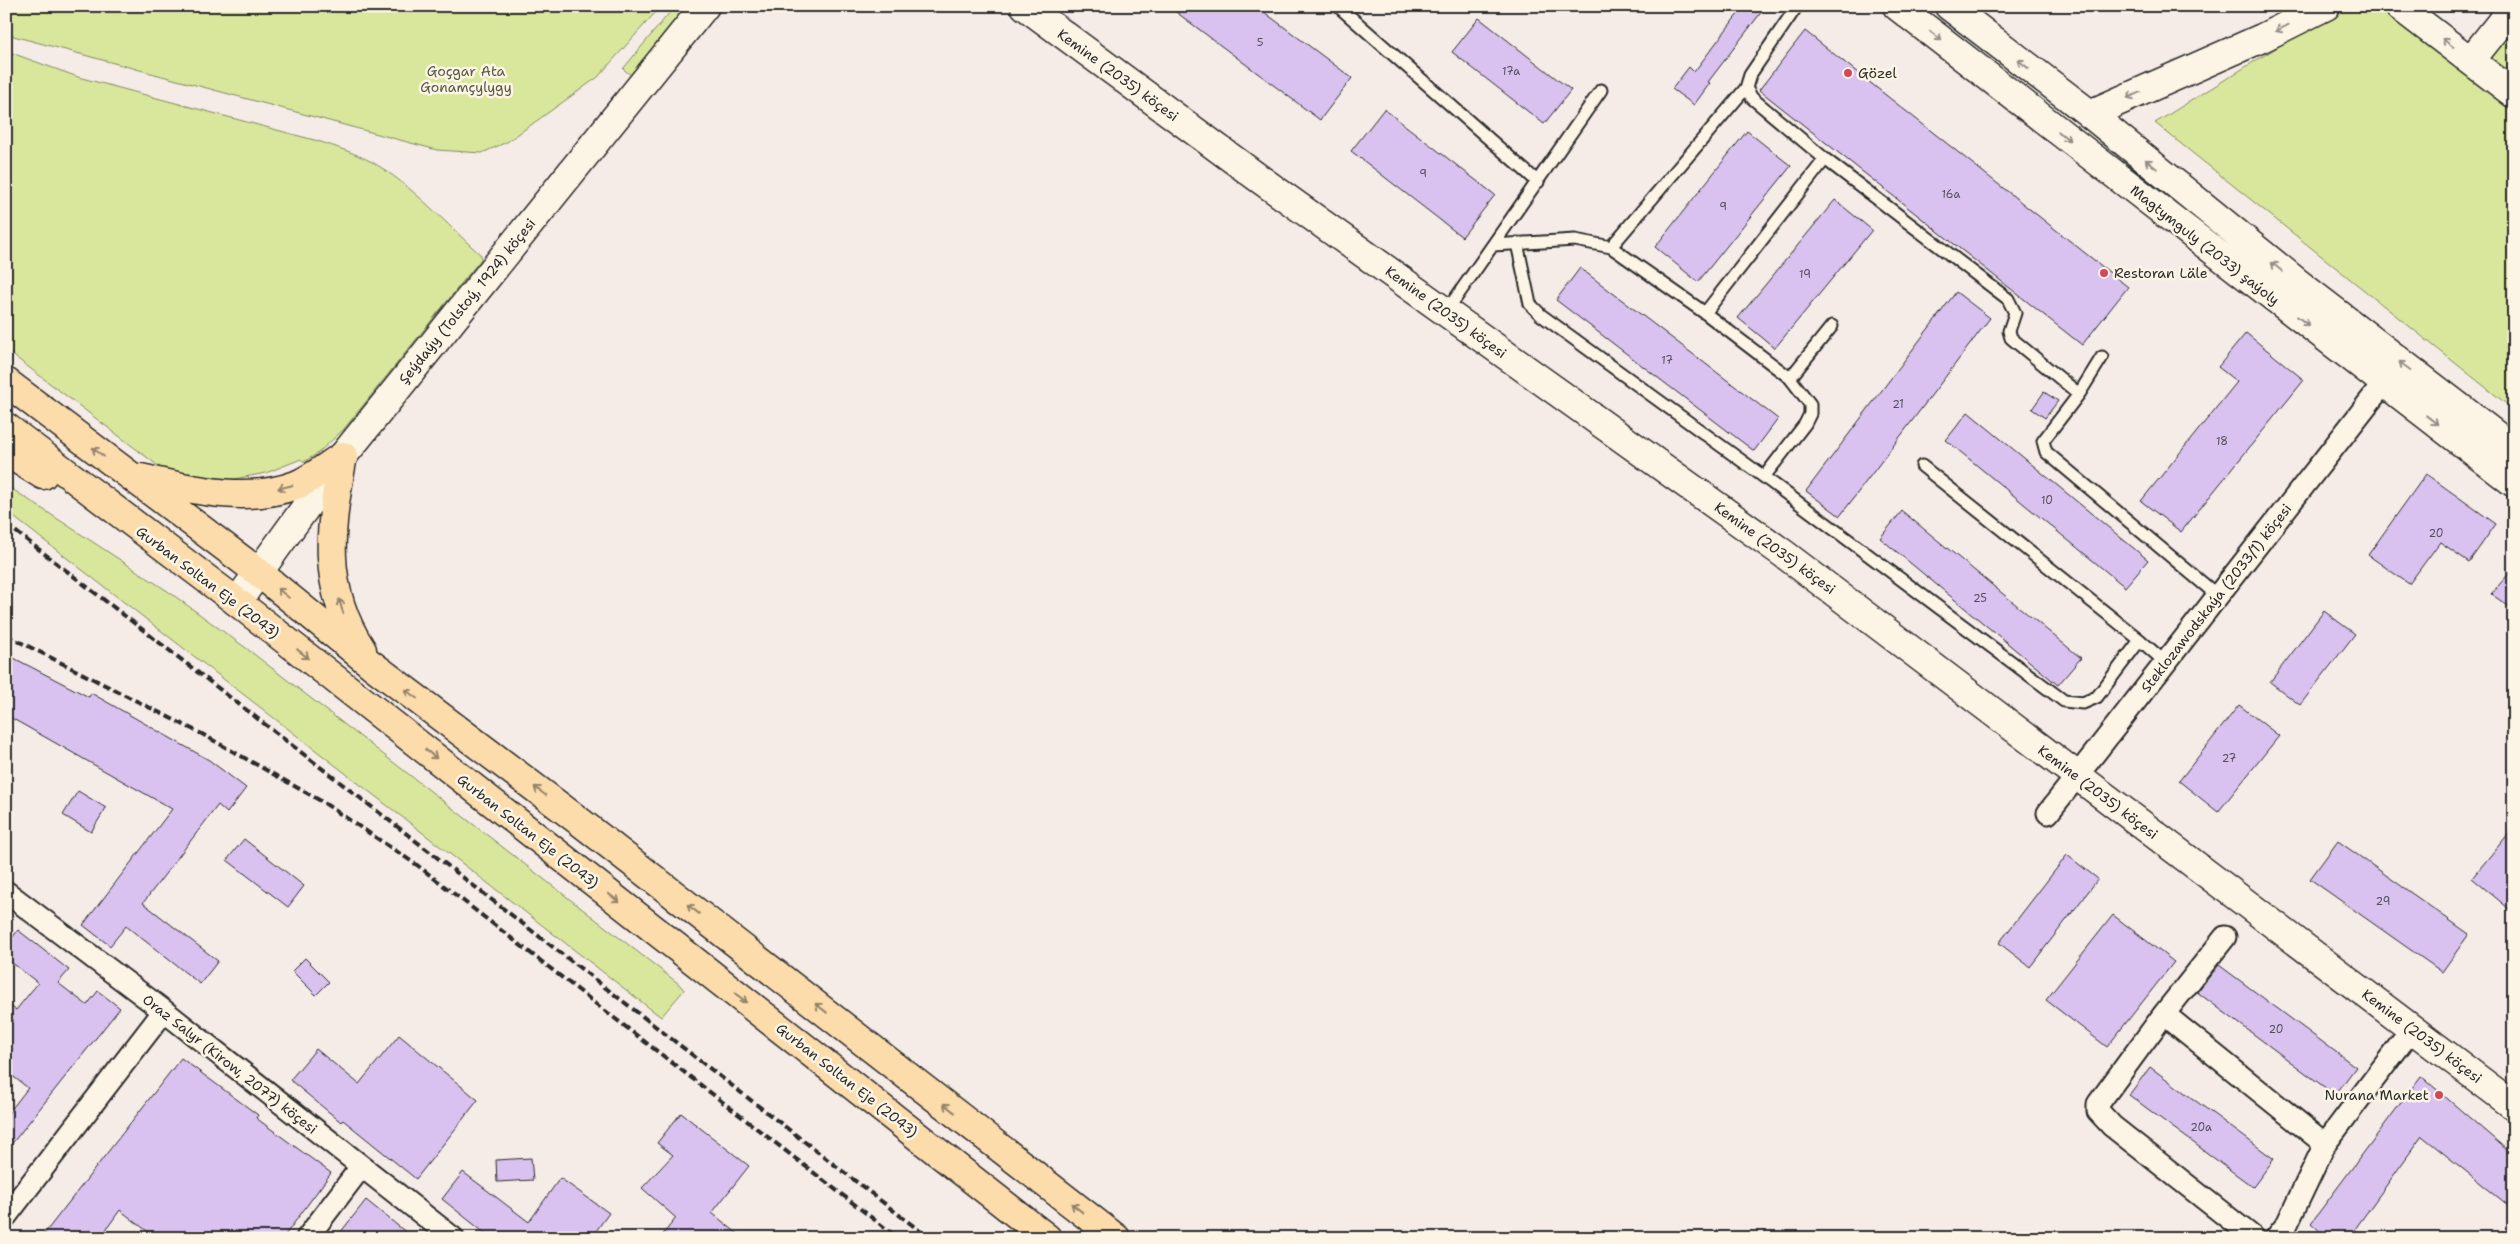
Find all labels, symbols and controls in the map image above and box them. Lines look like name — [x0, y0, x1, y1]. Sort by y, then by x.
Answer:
one-way arrow — [2275, 24, 2290, 33]
street label: Kemine (2035) köçesi — [1054, 25, 1182, 125]
one-way arrow — [1929, 31, 1943, 41]
house number: 5 — [1257, 35, 1264, 50]
one-way arrow — [2442, 37, 2455, 48]
one-way arrow — [2017, 58, 2030, 69]
park label: Goçgar Ata Gonamçylygy — [420, 62, 512, 96]
house number: 17a — [1502, 64, 1520, 79]
place label: Gözel — [1858, 64, 1898, 82]
marker: Gözel — [1842, 67, 1854, 79]
one-way arrow — [2127, 90, 2142, 100]
one-way arrow — [2057, 130, 2070, 141]
one-way arrow — [2145, 159, 2158, 170]
house number: 9 — [1419, 166, 1427, 181]
street label: Magtymguly (2033) şaýoly — [2127, 181, 2283, 309]
house number: 16а — [1942, 187, 1961, 202]
house number: 9 — [1719, 199, 1727, 214]
street label: Şeýdaýy (Tolstoý, 1924) köçesi — [395, 215, 539, 387]
one-way arrow — [2271, 261, 2284, 272]
street label: Kemine (2035) köçesi — [1382, 262, 1510, 362]
place label: Restoran Läle — [2114, 264, 2208, 282]
house number: 19 — [1799, 267, 1811, 282]
marker: Restoran Läle — [2098, 267, 2110, 279]
one-way arrow — [2297, 315, 2310, 326]
house number: 17 — [1661, 353, 1673, 368]
one-way arrow — [2399, 361, 2412, 372]
house number: 21 — [1892, 397, 1904, 412]
one-way arrow — [2425, 415, 2439, 425]
house number: 18 — [2216, 434, 2228, 449]
one-way arrow — [92, 446, 105, 457]
one-way arrow — [277, 483, 293, 492]
house number: 10 — [2041, 493, 2053, 508]
street label: Kemine (2035) köçesi — [1711, 498, 1839, 598]
street label: Steklozawodskaýa (2033/1) köçesi — [2137, 500, 2295, 696]
street label: Gurban Soltan Eje (2043) — [133, 522, 283, 642]
house number: 20 — [2428, 526, 2444, 541]
one-way arrow — [277, 587, 290, 598]
house number: 25 — [1973, 591, 1987, 606]
one-way arrow — [336, 599, 346, 615]
one-way arrow — [296, 648, 309, 659]
one-way arrow — [405, 688, 418, 699]
street label: Kemine (2035) köçesi — [2034, 741, 2162, 843]
one-way arrow — [424, 749, 437, 760]
house number: 27 — [2222, 751, 2237, 766]
street label: Gurban Soltan Eje (2043) — [454, 770, 602, 892]
one-way arrow — [534, 786, 547, 797]
one-way arrow — [607, 892, 620, 903]
house number: 29 — [2376, 894, 2390, 909]
one-way arrow — [686, 903, 699, 914]
street label: Kemine (2035) köçesi — [2358, 985, 2486, 1087]
street label: Oraz Salyr (Kirow, 2077) köçesi — [139, 990, 321, 1138]
one-way arrow — [735, 992, 748, 1003]
one-way arrow — [815, 1003, 828, 1014]
street label: Gurban Soltan Eje (2043) — [773, 1019, 921, 1141]
house number: 20 — [2268, 1022, 2284, 1037]
place label: Nurana Market — [2325, 1086, 2429, 1104]
marker: Nurana Market — [2433, 1089, 2445, 1101]
one-way arrow — [942, 1103, 956, 1113]
house number: 20a — [2190, 1120, 2212, 1135]
one-way arrow — [1071, 1202, 1084, 1213]

